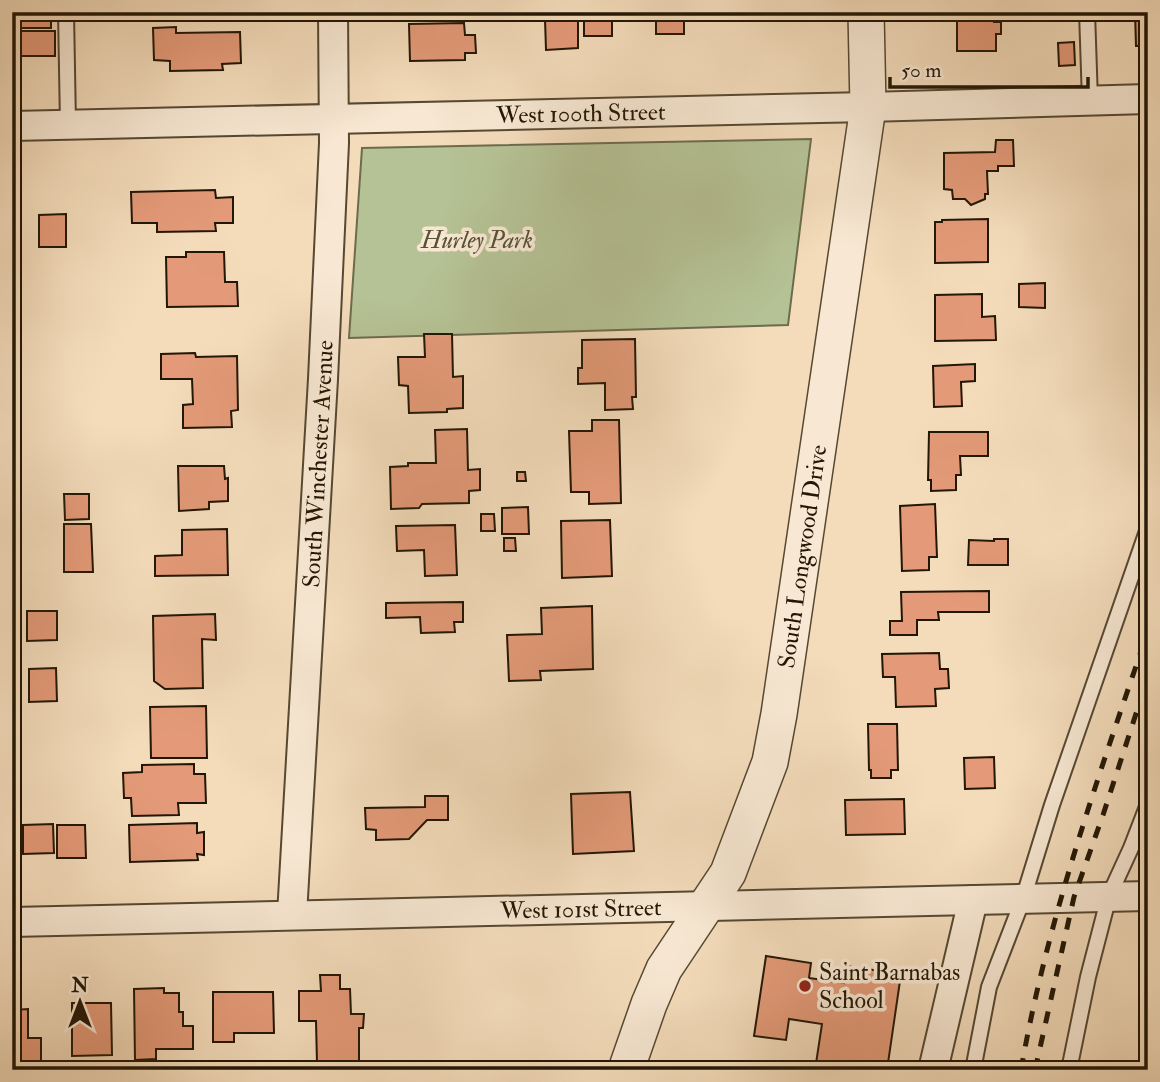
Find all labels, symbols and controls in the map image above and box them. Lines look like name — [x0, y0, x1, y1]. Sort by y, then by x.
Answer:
scale bar — [890, 46, 1088, 90]
text: 50 m — [901, 57, 942, 84]
street label: West 100th Street — [495, 96, 666, 131]
park label: Hurley Park — [420, 225, 533, 256]
street label: South Winchester Avenue — [295, 339, 340, 588]
street label: South Longwood Drive — [770, 443, 834, 670]
street label: West 101st Street — [499, 892, 662, 926]
place label: Saint Barnabas School — [819, 957, 960, 1016]
north arrow — [46, 967, 116, 1036]
text: N — [70, 974, 89, 998]
marker: Saint Barnabas School — [797, 978, 813, 994]

